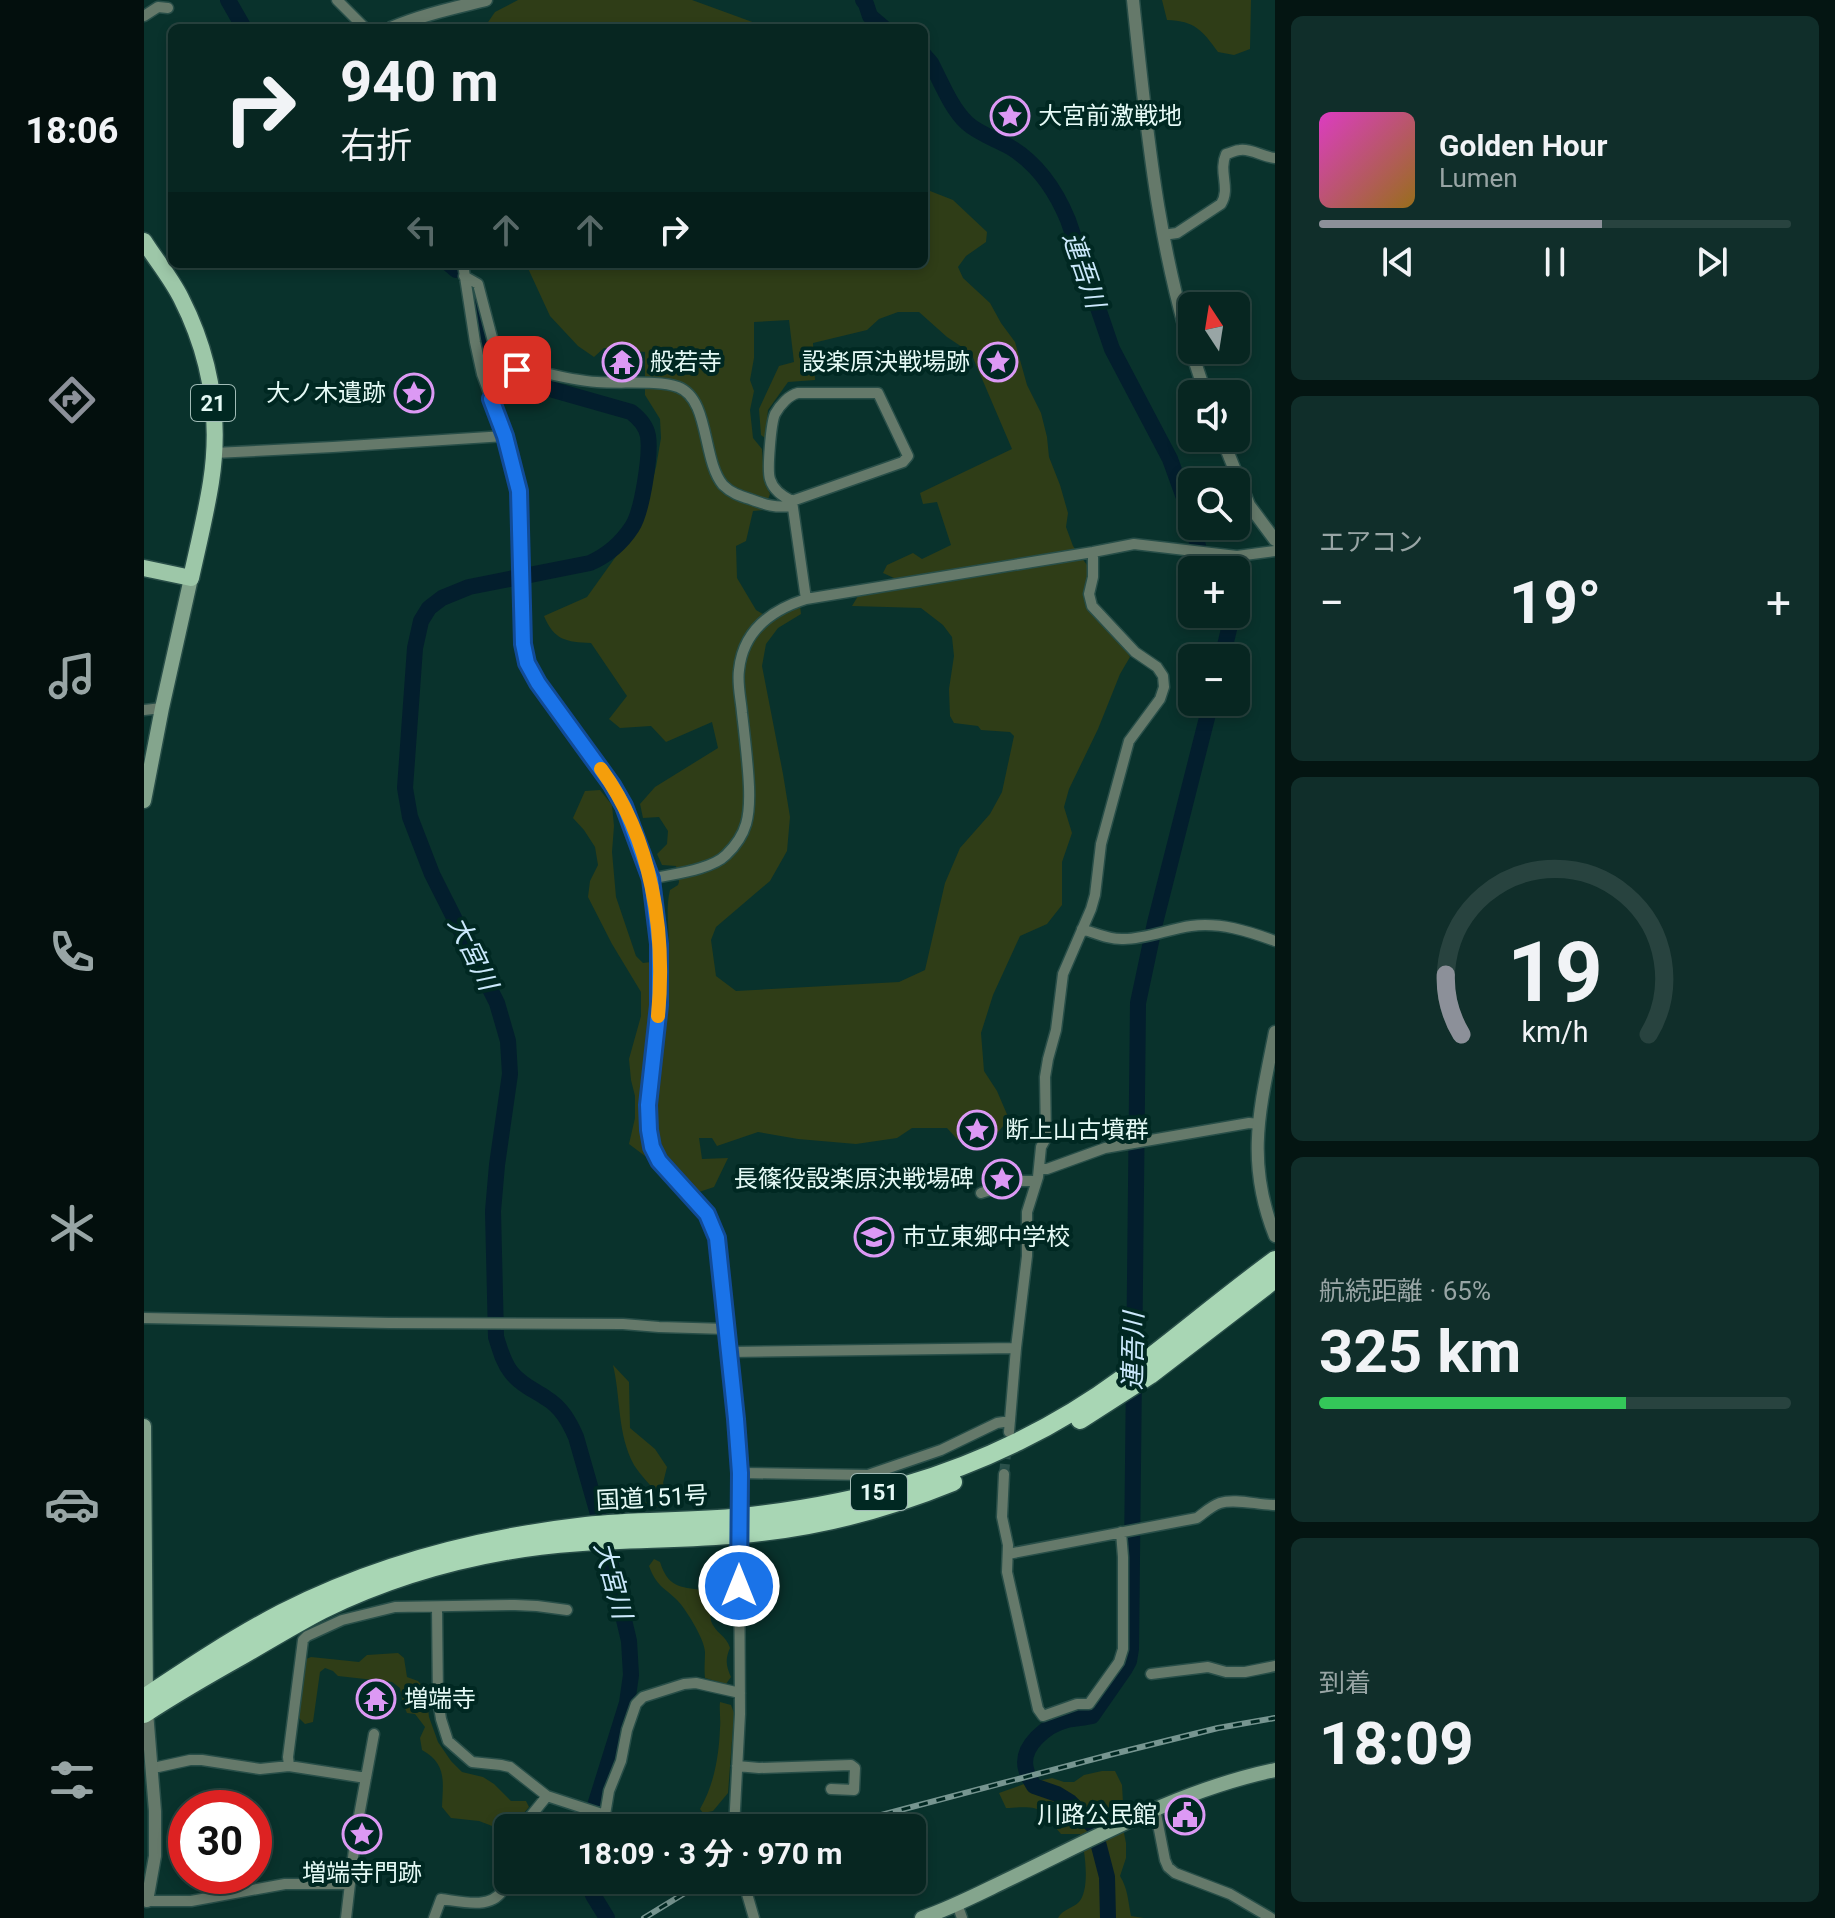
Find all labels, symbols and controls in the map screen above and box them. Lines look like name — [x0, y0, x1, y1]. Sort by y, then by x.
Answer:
text: 940 m — [340, 49, 499, 115]
icon: right — [208, 56, 312, 160]
place icon: 大宮前激戦地 — [989, 95, 1031, 137]
place label: 大宮前激戦地 — [1038, 102, 1182, 130]
text: 18:06 — [26, 110, 118, 152]
text: 右折 — [340, 125, 412, 167]
text: Golden Hour — [1439, 128, 1608, 163]
text: Lumen — [1439, 163, 1518, 193]
icon: left — [400, 208, 444, 252]
icon: ahead — [484, 208, 528, 252]
icon: ahead — [568, 208, 612, 252]
icon: right — [652, 208, 696, 252]
water label: 連吾川 — [1057, 228, 1112, 315]
icon: previous — [1376, 240, 1420, 284]
icon: pause — [1533, 240, 1577, 284]
icon: next — [1690, 240, 1734, 284]
north arrow — [1178, 292, 1250, 364]
map controls — [1178, 292, 1250, 716]
pin — [483, 336, 551, 404]
temple icon: 般若寺 — [601, 341, 643, 383]
place icon: 設楽原決戦場跡 — [977, 341, 1019, 383]
icon: arrive — [495, 348, 539, 392]
place label: 般若寺 — [650, 348, 722, 376]
place label: 設楽原決戦場跡 — [802, 348, 970, 376]
icon: directions — [44, 372, 100, 428]
place icon: 大ノ木遺跡 — [393, 372, 435, 414]
place label: 大ノ木遺跡 — [266, 379, 386, 407]
button: sound — [1178, 380, 1250, 452]
road number: 21 — [191, 385, 235, 421]
button: search — [1178, 468, 1250, 540]
text: エアコン — [1319, 527, 1423, 557]
button: + — [1178, 556, 1250, 628]
text: 19° — [1509, 567, 1601, 638]
text: − — [1319, 577, 1344, 629]
text: + — [1766, 577, 1791, 629]
button: − — [1178, 644, 1250, 716]
icon: music — [44, 648, 100, 704]
water label: 大宮川 — [442, 911, 505, 997]
icon: phone — [44, 924, 100, 980]
text: 19 — [1507, 924, 1603, 1021]
text: km/h — [1521, 1015, 1589, 1049]
place icon: 断上山古墳群 — [956, 1109, 998, 1151]
place label: 断上山古墳群 — [1005, 1116, 1149, 1144]
place icon: 長篠役設楽原決戦場碑 — [981, 1158, 1023, 1200]
place label: 長篠役設楽原決戦場碑 — [734, 1165, 974, 1193]
icon: climate — [44, 1200, 100, 1256]
school or university icon: 市立東郷中学校 — [853, 1216, 895, 1258]
place label: 市立東郷中学校 — [902, 1223, 1070, 1251]
text: 航続距離 · 65% — [1319, 1276, 1491, 1306]
water label: 連吾川 — [1117, 1309, 1149, 1390]
text: 325 km — [1319, 1316, 1521, 1387]
road number: 151 — [851, 1474, 907, 1510]
icon: car — [44, 1476, 100, 1532]
street label: 国道151号 — [595, 1481, 709, 1515]
water label: 大宮川 — [588, 1538, 638, 1624]
position arrow — [697, 1544, 781, 1628]
text: 到着 — [1319, 1668, 1371, 1698]
temple icon: 増端寺 — [355, 1678, 397, 1720]
place label: 増端寺 — [404, 1685, 476, 1713]
text: 18:09 — [1319, 1708, 1474, 1779]
icon: filters — [44, 1752, 100, 1808]
speed limit sign: 30 — [168, 1790, 272, 1894]
public building icon: 川路公民館 — [1164, 1794, 1206, 1836]
place label: 川路公民館 — [1037, 1801, 1157, 1829]
place icon: 増端寺門跡 — [341, 1813, 383, 1855]
text: 18:09 · 3 分 · 970 m — [578, 1836, 842, 1871]
place label: 増端寺門跡 — [302, 1859, 422, 1887]

